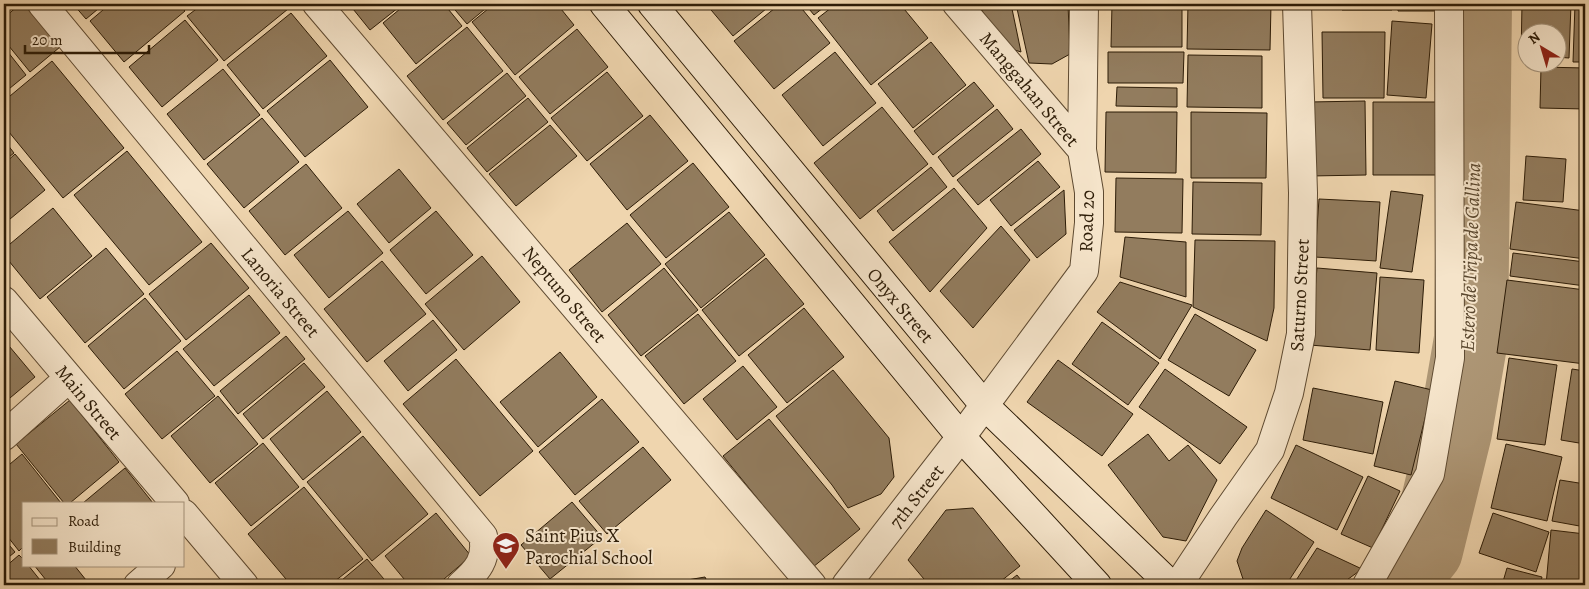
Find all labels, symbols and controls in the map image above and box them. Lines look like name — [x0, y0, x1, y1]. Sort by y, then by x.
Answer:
scale bar — [25, 22, 149, 54]
north arrow — [1516, 22, 1566, 72]
street label: Manggahan Street — [973, 27, 1085, 153]
text: N — [1524, 28, 1544, 49]
text: 20 m — [32, 30, 63, 50]
water label: Estero de Tripa de Gallina — [1454, 162, 1487, 352]
street label: Road 20 — [1073, 189, 1101, 253]
street label: Saturno Street — [1284, 238, 1316, 352]
street label: Neptuno Street — [516, 241, 612, 348]
street label: Lanoria Street — [235, 242, 326, 343]
street label: Onyx Street — [861, 262, 939, 349]
street label: Main Street — [49, 359, 127, 446]
street label: 7th Street — [883, 459, 950, 534]
legend — [22, 502, 185, 566]
text: Road — [68, 511, 100, 531]
place label: Saint Pius X Parochial School — [525, 523, 653, 571]
school or university icon: Saint Pius X Parochial School — [491, 531, 521, 570]
text: Building — [68, 537, 121, 557]

